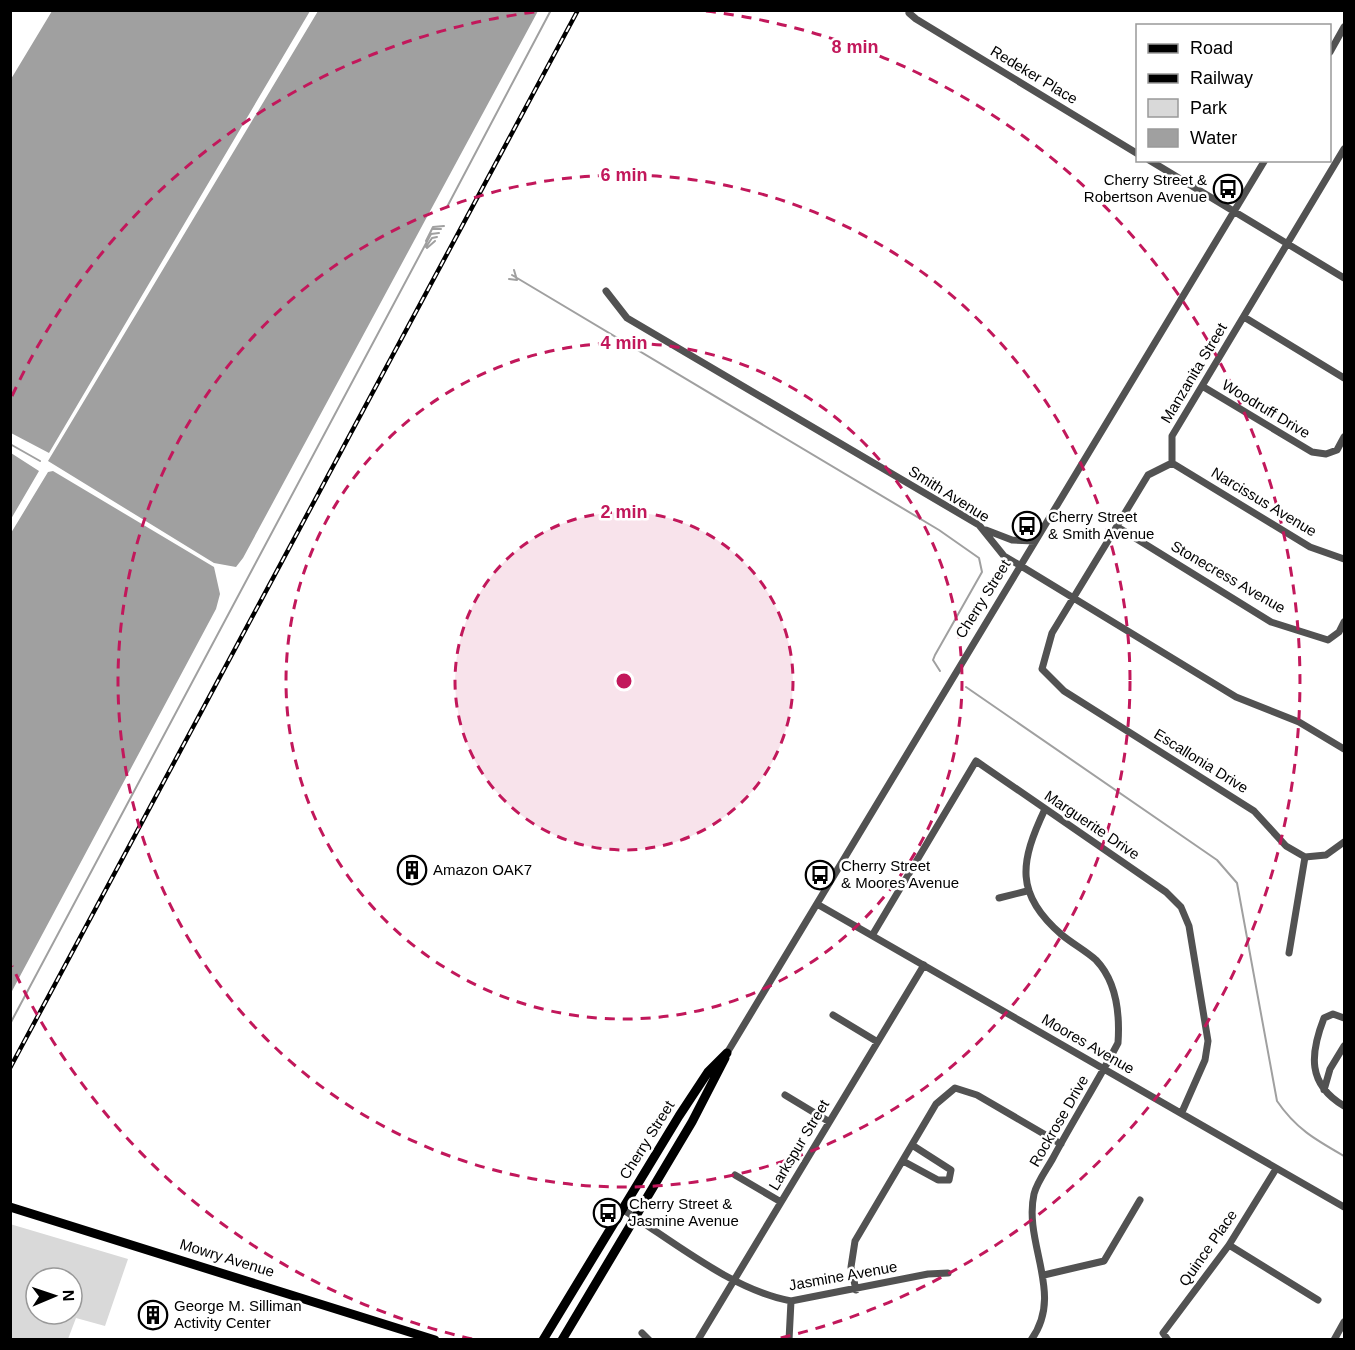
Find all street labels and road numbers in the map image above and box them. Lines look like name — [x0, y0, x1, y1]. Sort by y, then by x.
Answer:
street label: Redeker Place — [988, 42, 1081, 107]
street label: Manzanita Street — [1157, 319, 1230, 426]
street label: Woodruff Drive — [1219, 376, 1313, 441]
street label: Smith Avenue — [906, 462, 993, 525]
street label: Narcissus Avenue — [1209, 463, 1320, 540]
street label: Stonecress Avenue — [1168, 537, 1288, 616]
street label: Cherry Street — [952, 556, 1014, 641]
street label: Escallonia Drive — [1151, 725, 1251, 796]
street label: Marguerite Drive — [1042, 787, 1143, 863]
street label: Moores Avenue — [1039, 1010, 1138, 1077]
street label: Rockrose Drive — [1026, 1072, 1092, 1169]
street label: Larkspur Street — [765, 1096, 833, 1193]
street label: Cherry Street — [616, 1097, 678, 1182]
street label: Quince Place — [1175, 1206, 1240, 1289]
street label: Mowry Avenue — [178, 1235, 277, 1280]
street label: Jasmine Avenue — [787, 1258, 898, 1293]

